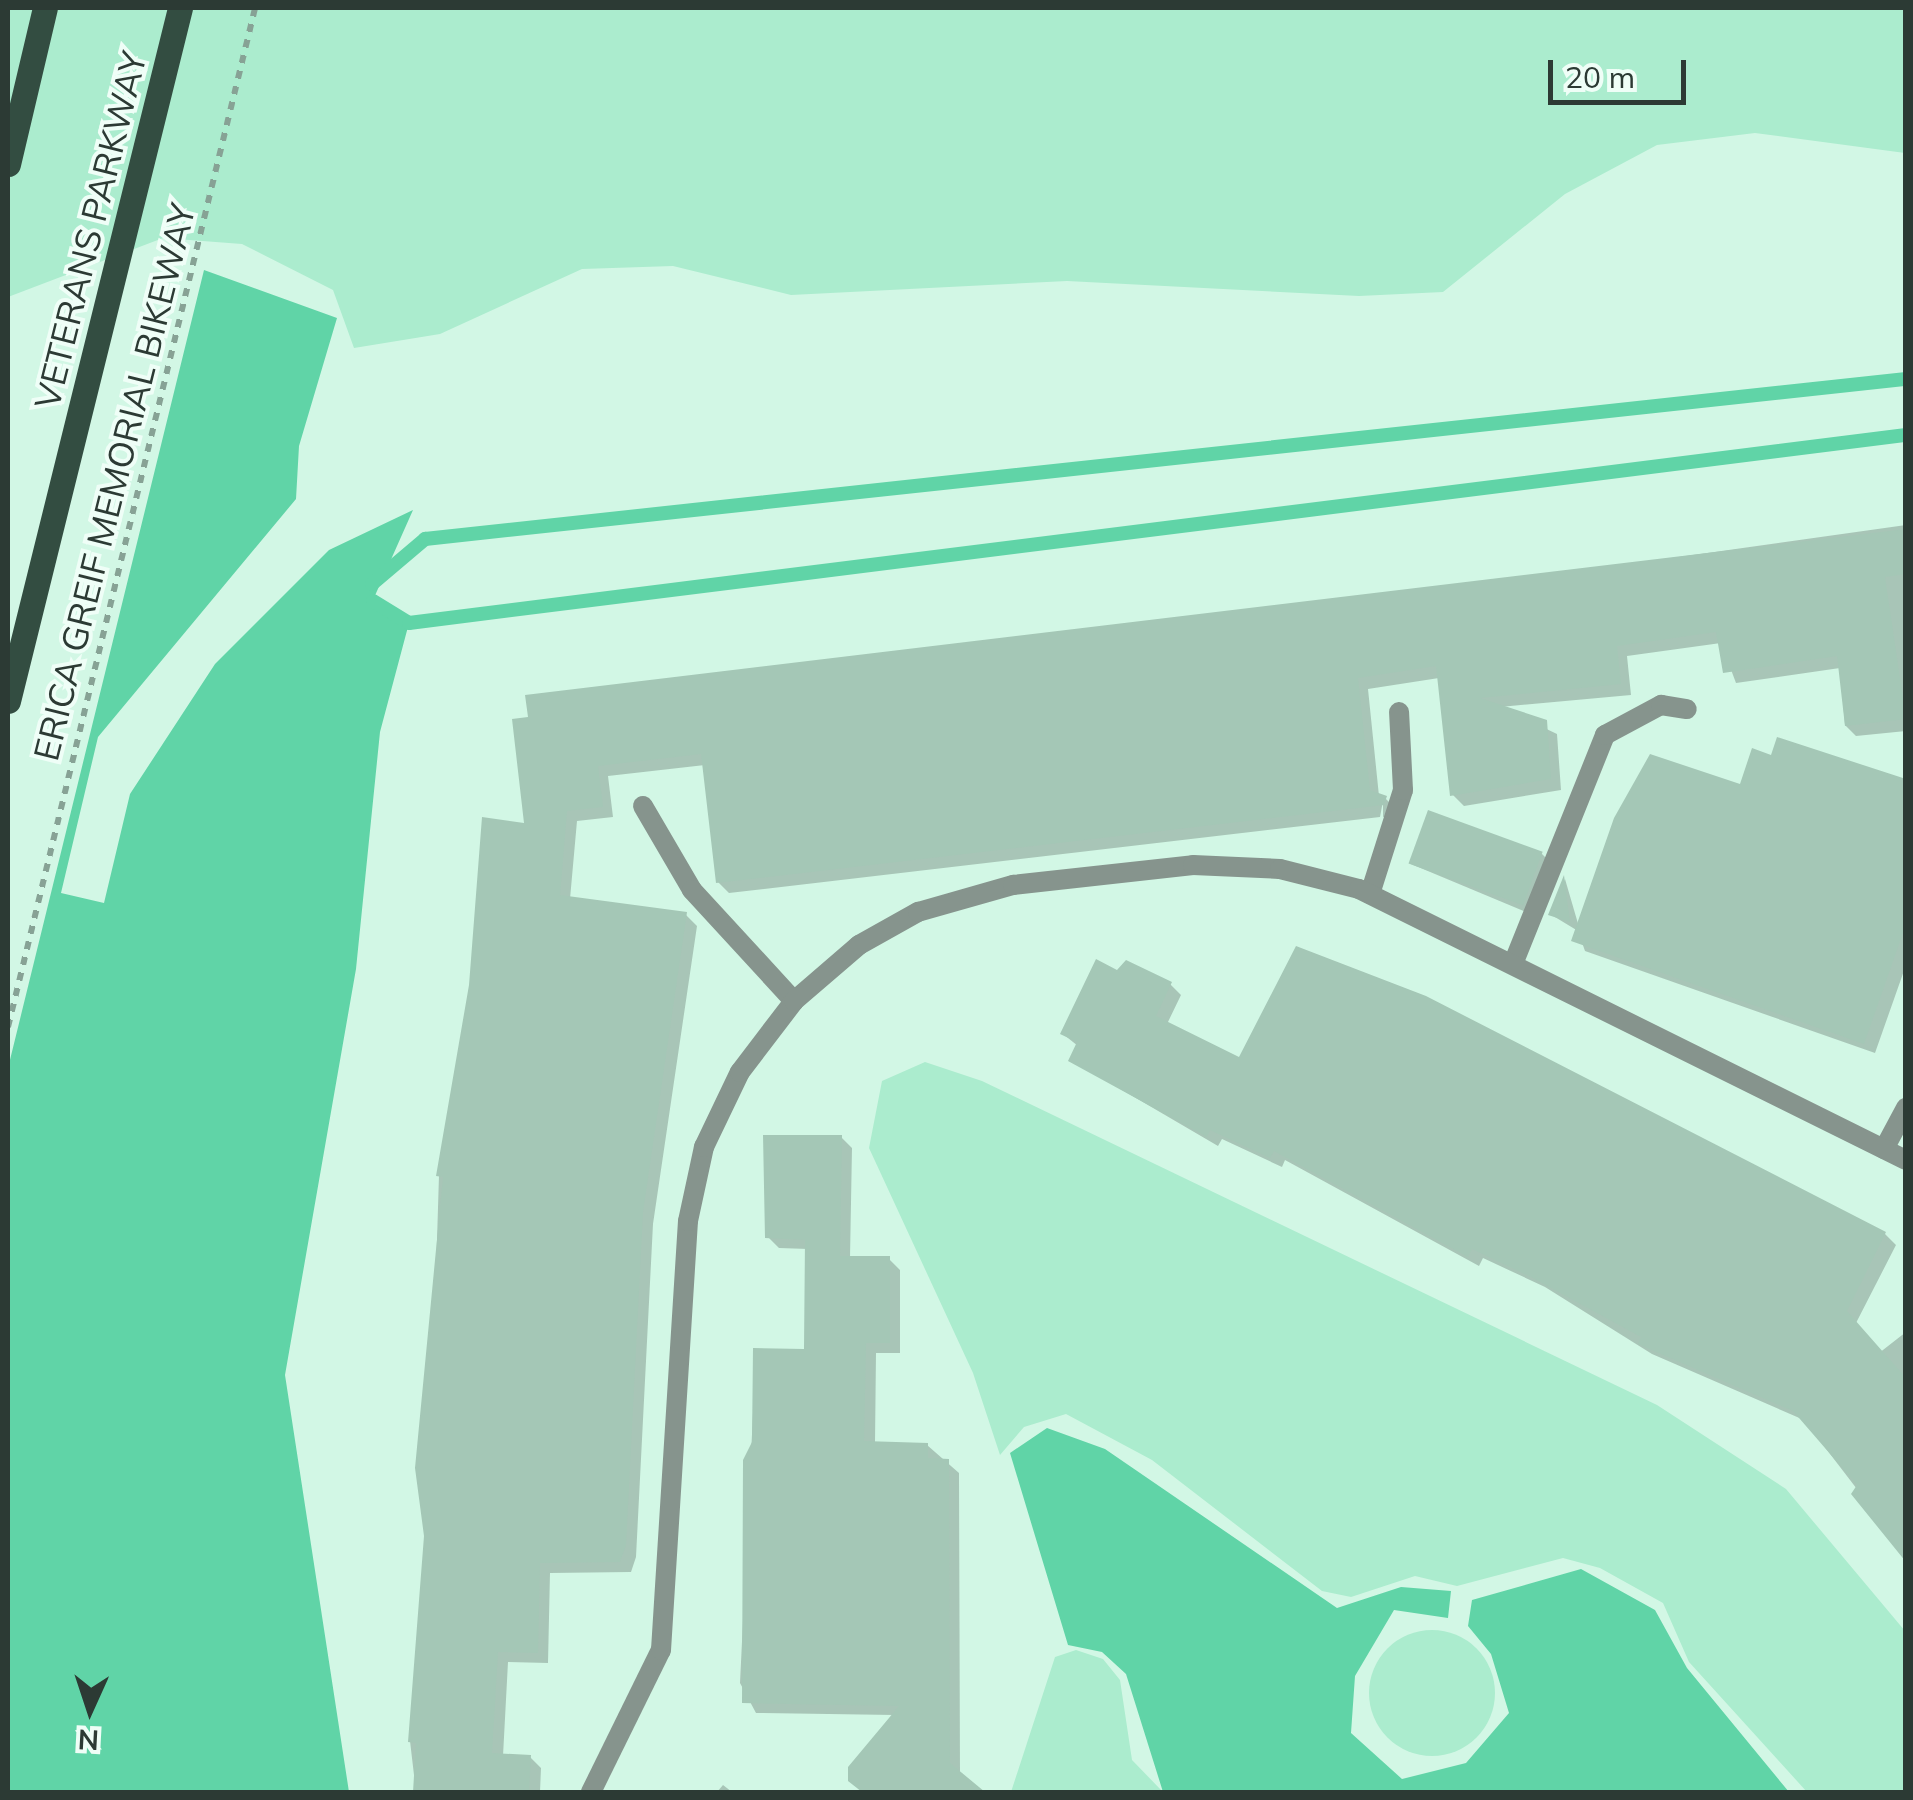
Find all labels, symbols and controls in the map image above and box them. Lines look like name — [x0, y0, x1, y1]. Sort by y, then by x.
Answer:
scale bar — [1553, 40, 1690, 102]
street label: VETERANS PARKWAY — [25, 47, 155, 413]
text: 20 m — [1565, 58, 1635, 96]
street label: ERICA GREIF MEMORIAL BIKEWAY — [24, 199, 204, 765]
north arrow — [40, 1660, 140, 1760]
text: N — [77, 1722, 100, 1758]

